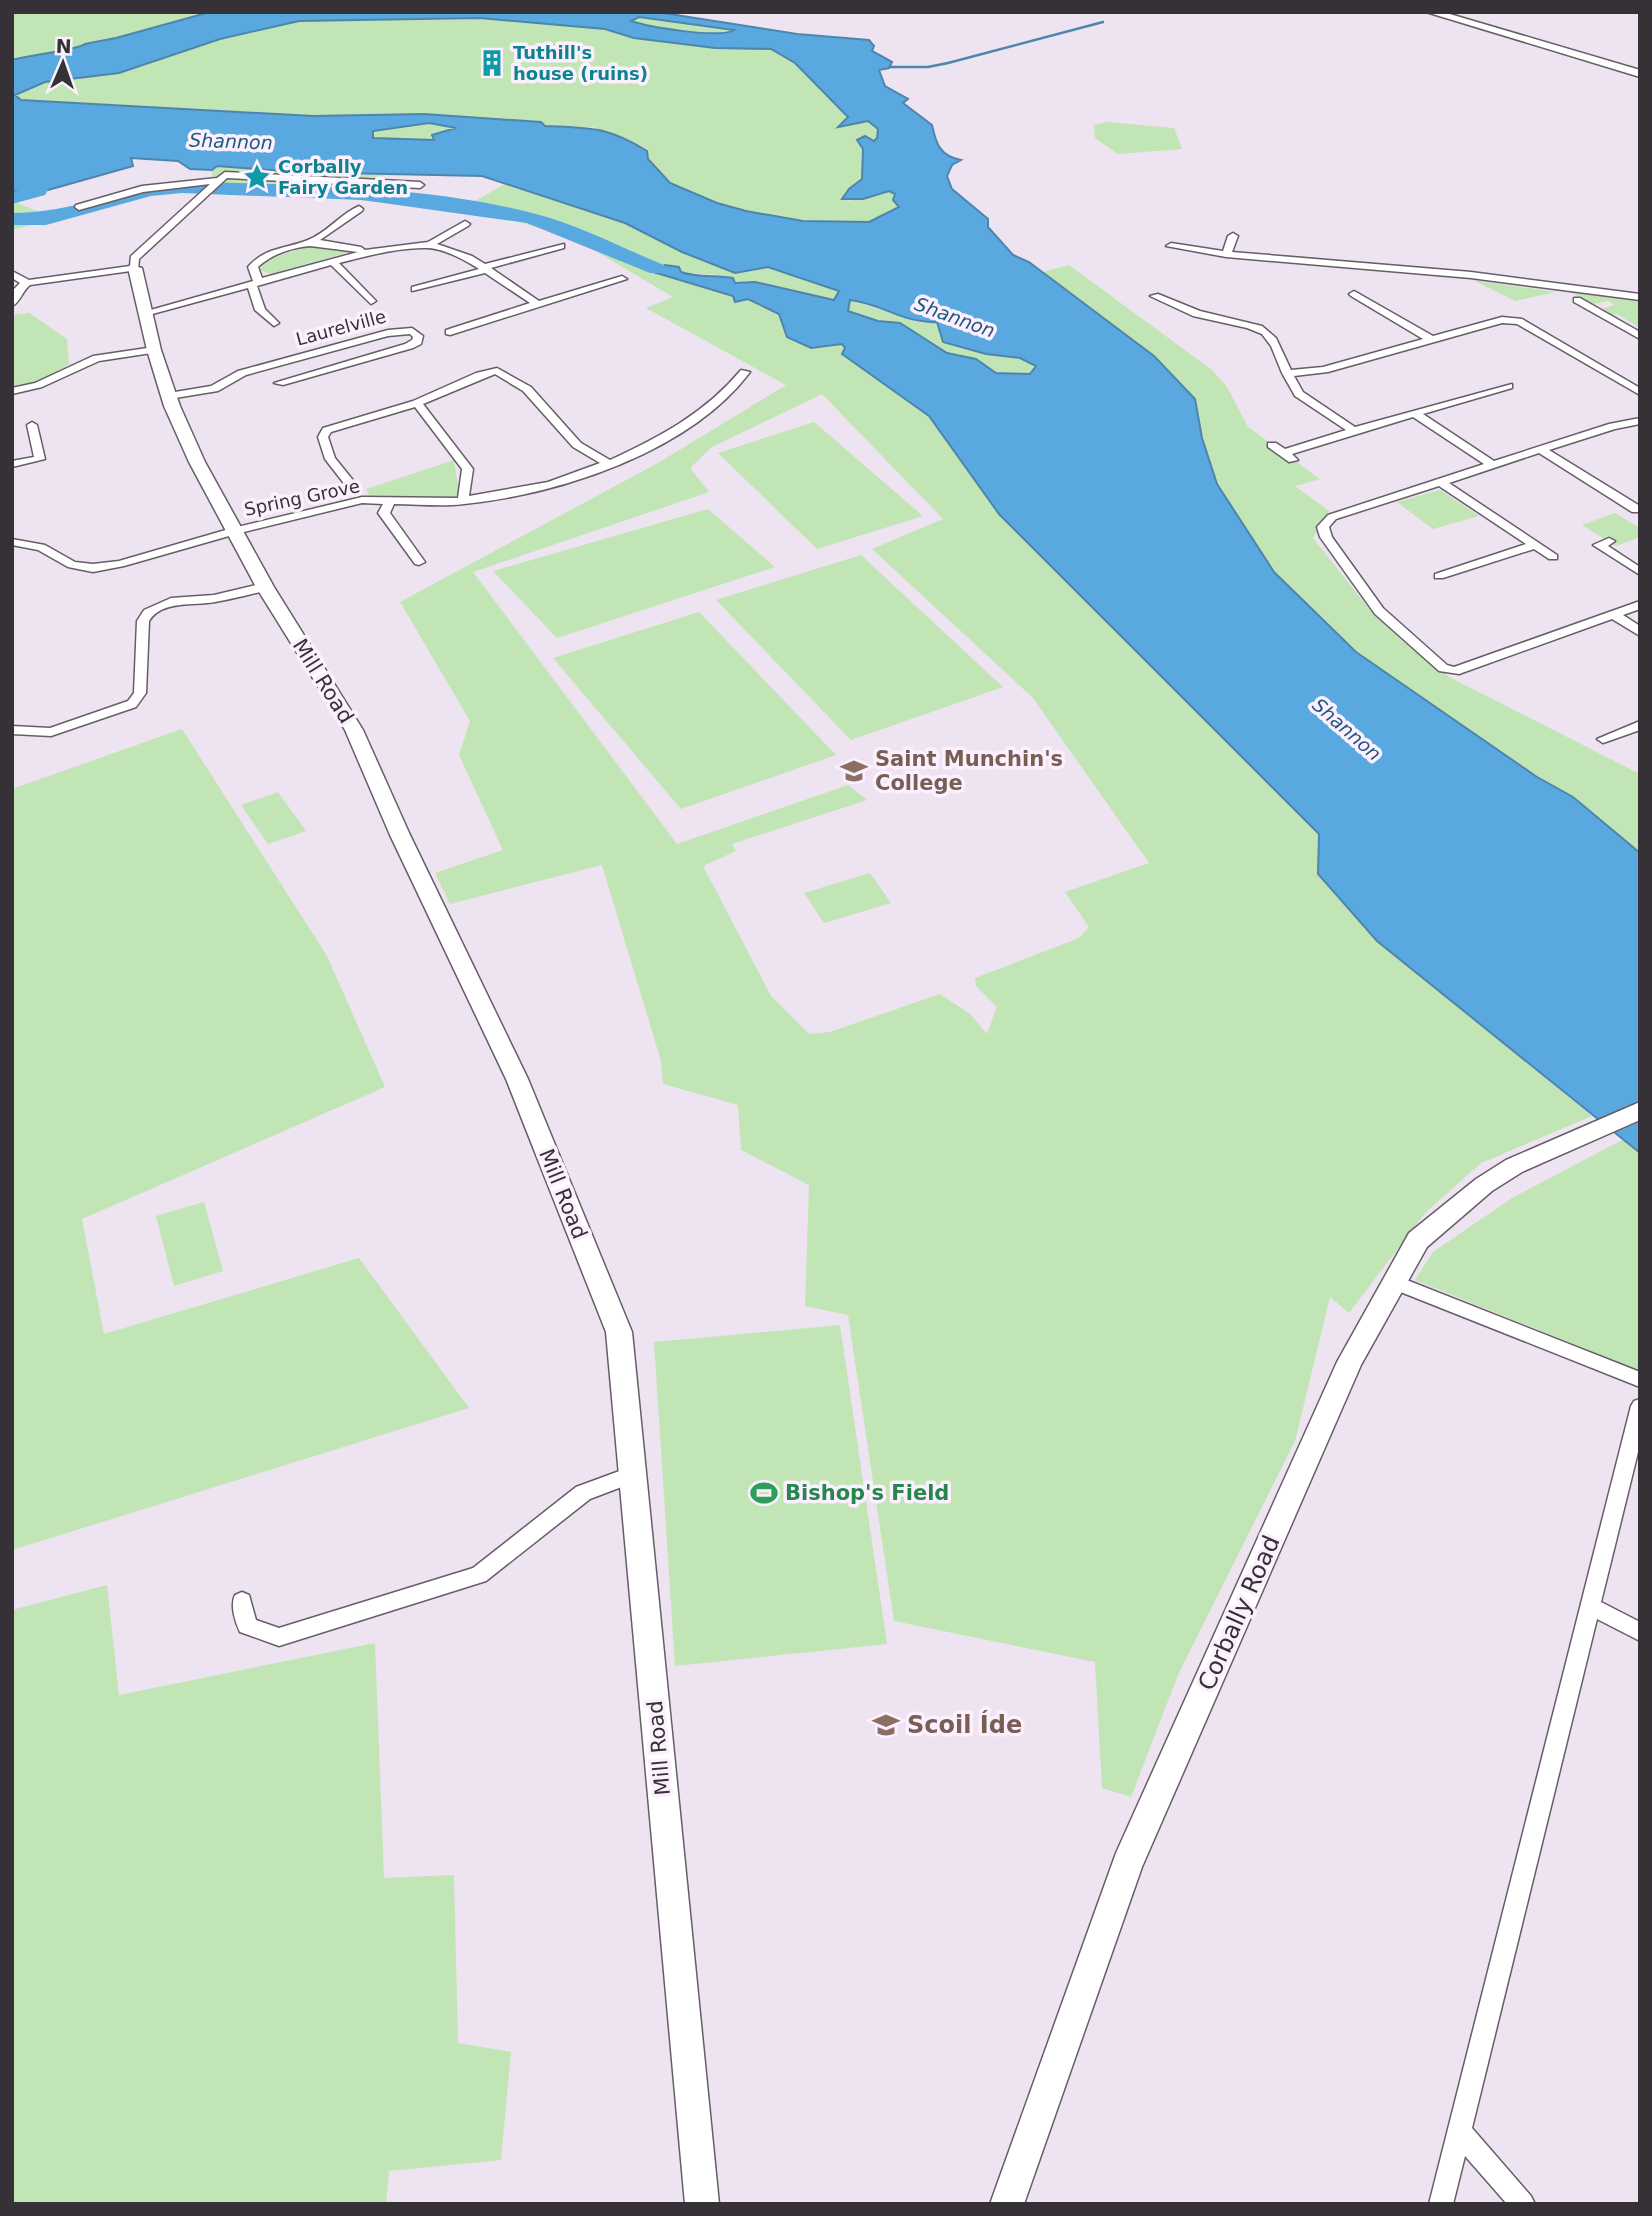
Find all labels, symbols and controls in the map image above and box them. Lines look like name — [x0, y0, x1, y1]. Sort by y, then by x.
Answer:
north arrow — [28, 28, 98, 98]
text: N — [55, 35, 72, 57]
place label: Tuthill's house (ruins) — [513, 42, 648, 84]
building icon: Tuthill's house (ruins) — [477, 48, 507, 78]
water label: Shannon — [189, 129, 273, 153]
place label: Corbally Fairy Garden — [278, 156, 408, 198]
place icon: Corbally Fairy Garden — [242, 162, 272, 192]
water label: Shannon — [912, 292, 998, 342]
street label: Laurelville — [294, 305, 388, 350]
street label: Spring Grove — [242, 475, 362, 520]
street label: Mill Road — [288, 634, 358, 728]
water label: Shannon — [1308, 693, 1386, 765]
place label: Saint Munchin's College — [875, 747, 1063, 795]
school or university icon: Saint Munchin's College — [839, 756, 869, 786]
street label: Mill Road — [534, 1145, 592, 1243]
sports icon: Bishop's Field — [749, 1478, 779, 1508]
place label: Bishop's Field — [785, 1481, 949, 1505]
street label: Corbally Road — [1192, 1531, 1286, 1695]
street label: Mill Road — [643, 1700, 675, 1796]
school or university icon: Scoil Íde — [871, 1710, 901, 1740]
place label: Scoil Íde — [907, 1710, 1022, 1739]

